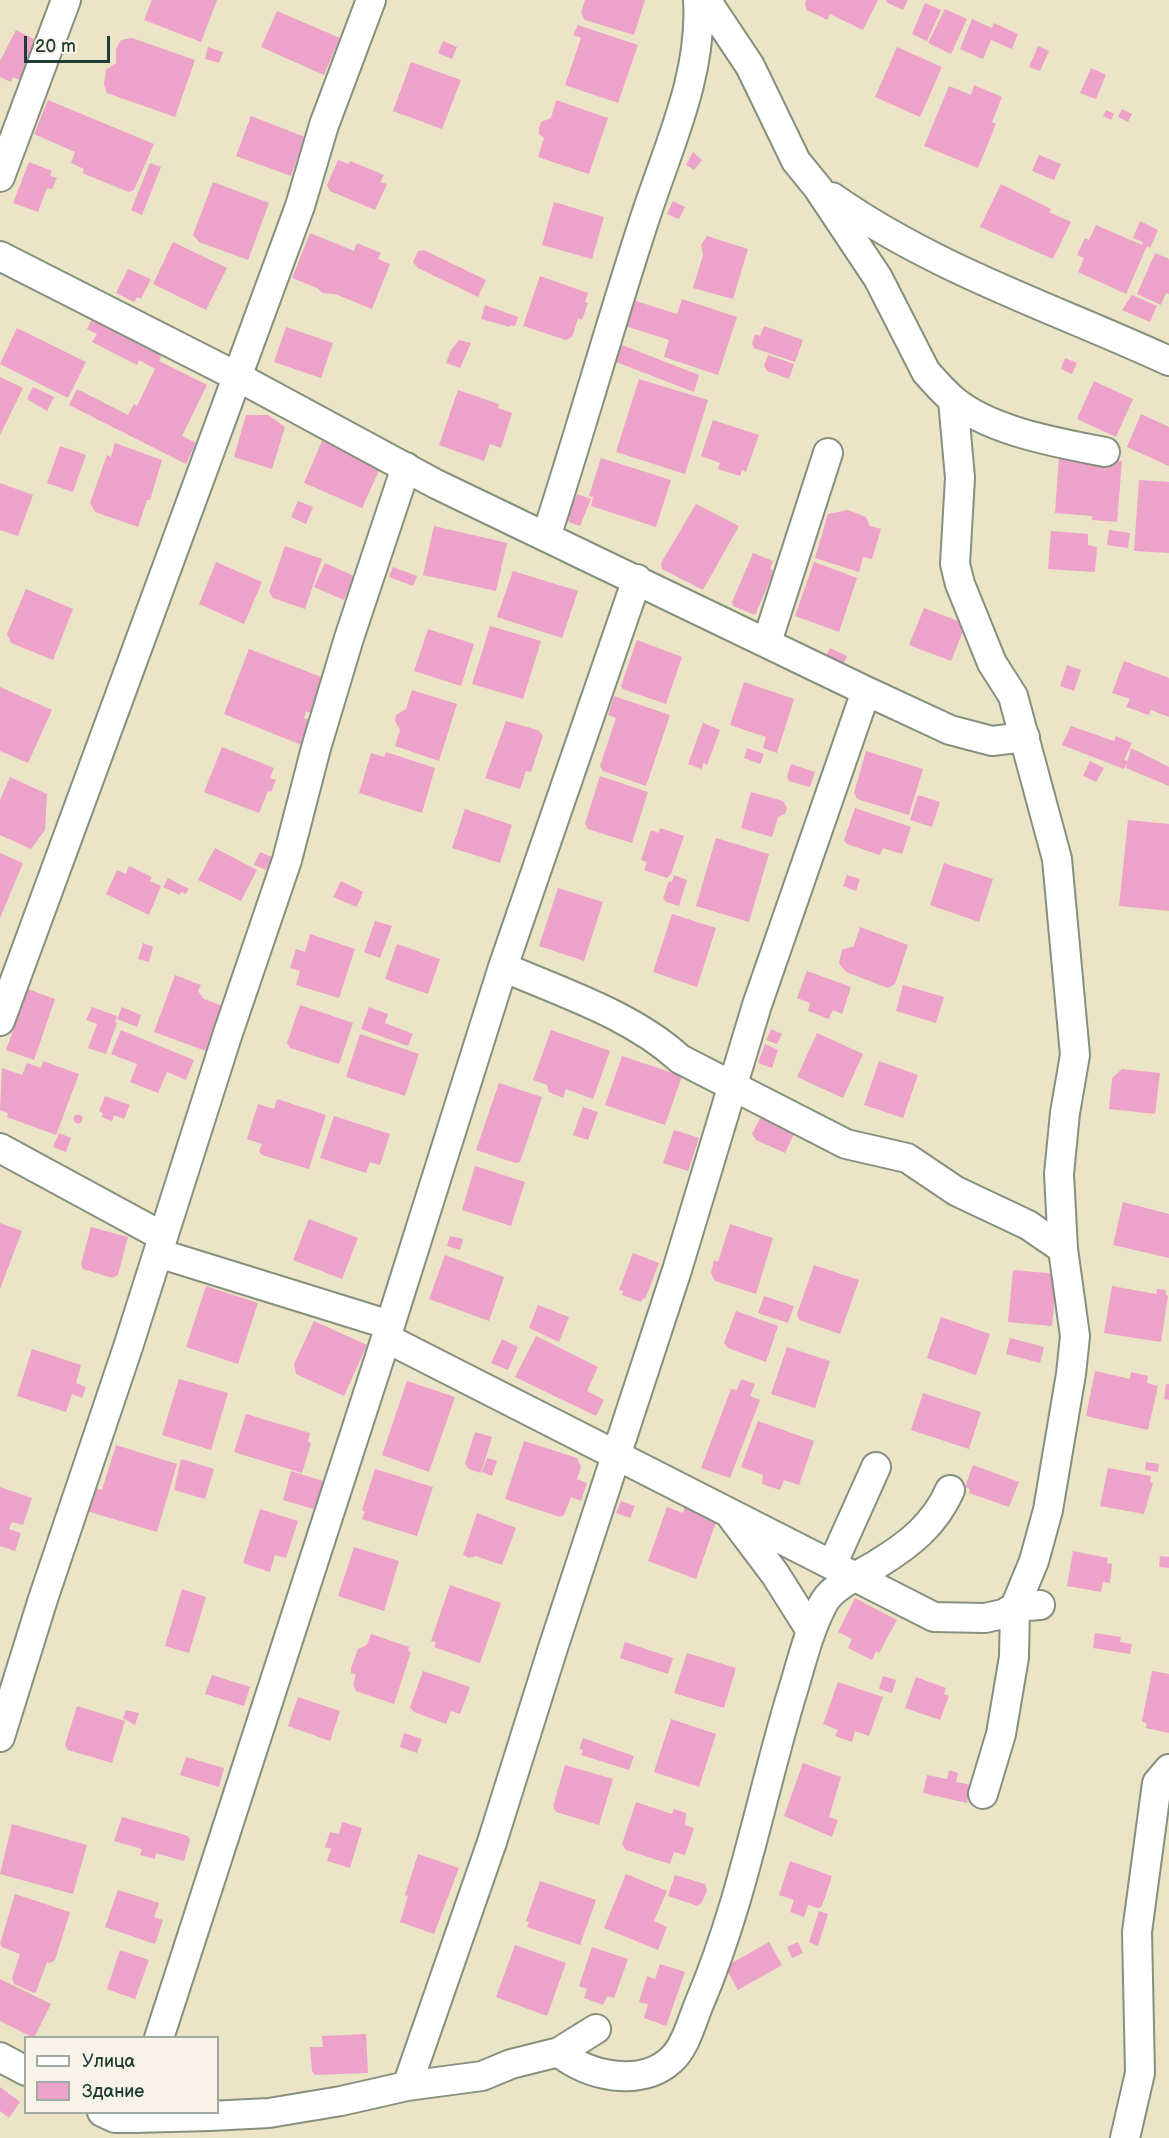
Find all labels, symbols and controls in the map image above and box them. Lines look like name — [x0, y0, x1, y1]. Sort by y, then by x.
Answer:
scale bar — [27, 24, 112, 62]
text: 20 m — [35, 36, 76, 57]
legend — [24, 2036, 219, 2114]
text: Улица — [82, 2051, 135, 2072]
text: Здание — [82, 2081, 144, 2102]

